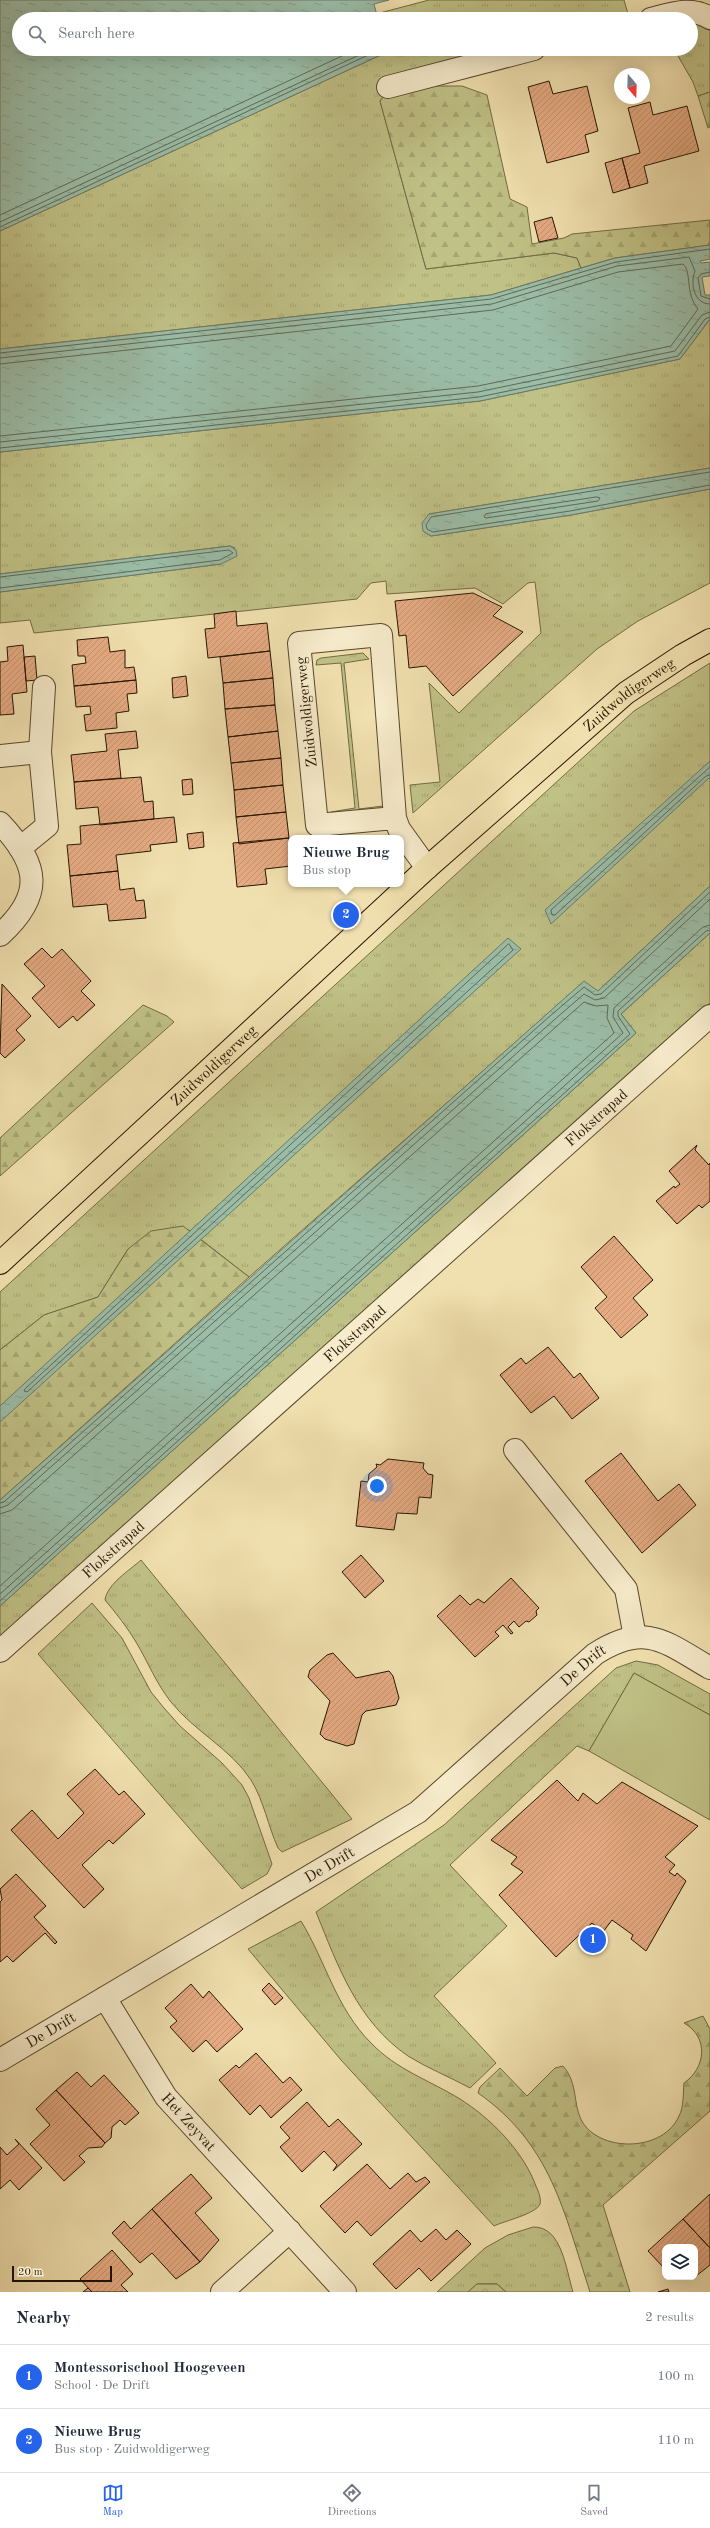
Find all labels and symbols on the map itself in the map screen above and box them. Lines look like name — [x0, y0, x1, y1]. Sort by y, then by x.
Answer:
north arrow — [614, 68, 650, 104]
street label: Zuidwoldigerweg — [294, 656, 321, 768]
street label: Zuidwoldigerweg — [581, 656, 678, 736]
pin: 2 — [333, 900, 359, 930]
street label: Zuidwoldigerweg — [169, 1023, 261, 1110]
street label: Flokstrapad — [563, 1087, 631, 1150]
street label: Flokstrapad — [322, 1303, 390, 1366]
your location — [367, 1476, 387, 1496]
street label: Flokstrapad — [80, 1519, 148, 1582]
street label: De Drift — [558, 1643, 609, 1690]
street label: De Drift — [303, 1845, 358, 1886]
pin: 1 — [580, 1925, 606, 1955]
street label: De Drift — [24, 2011, 79, 2052]
street label: Het Zeyvat — [157, 2091, 218, 2155]
scale bar — [12, 2264, 112, 2283]

